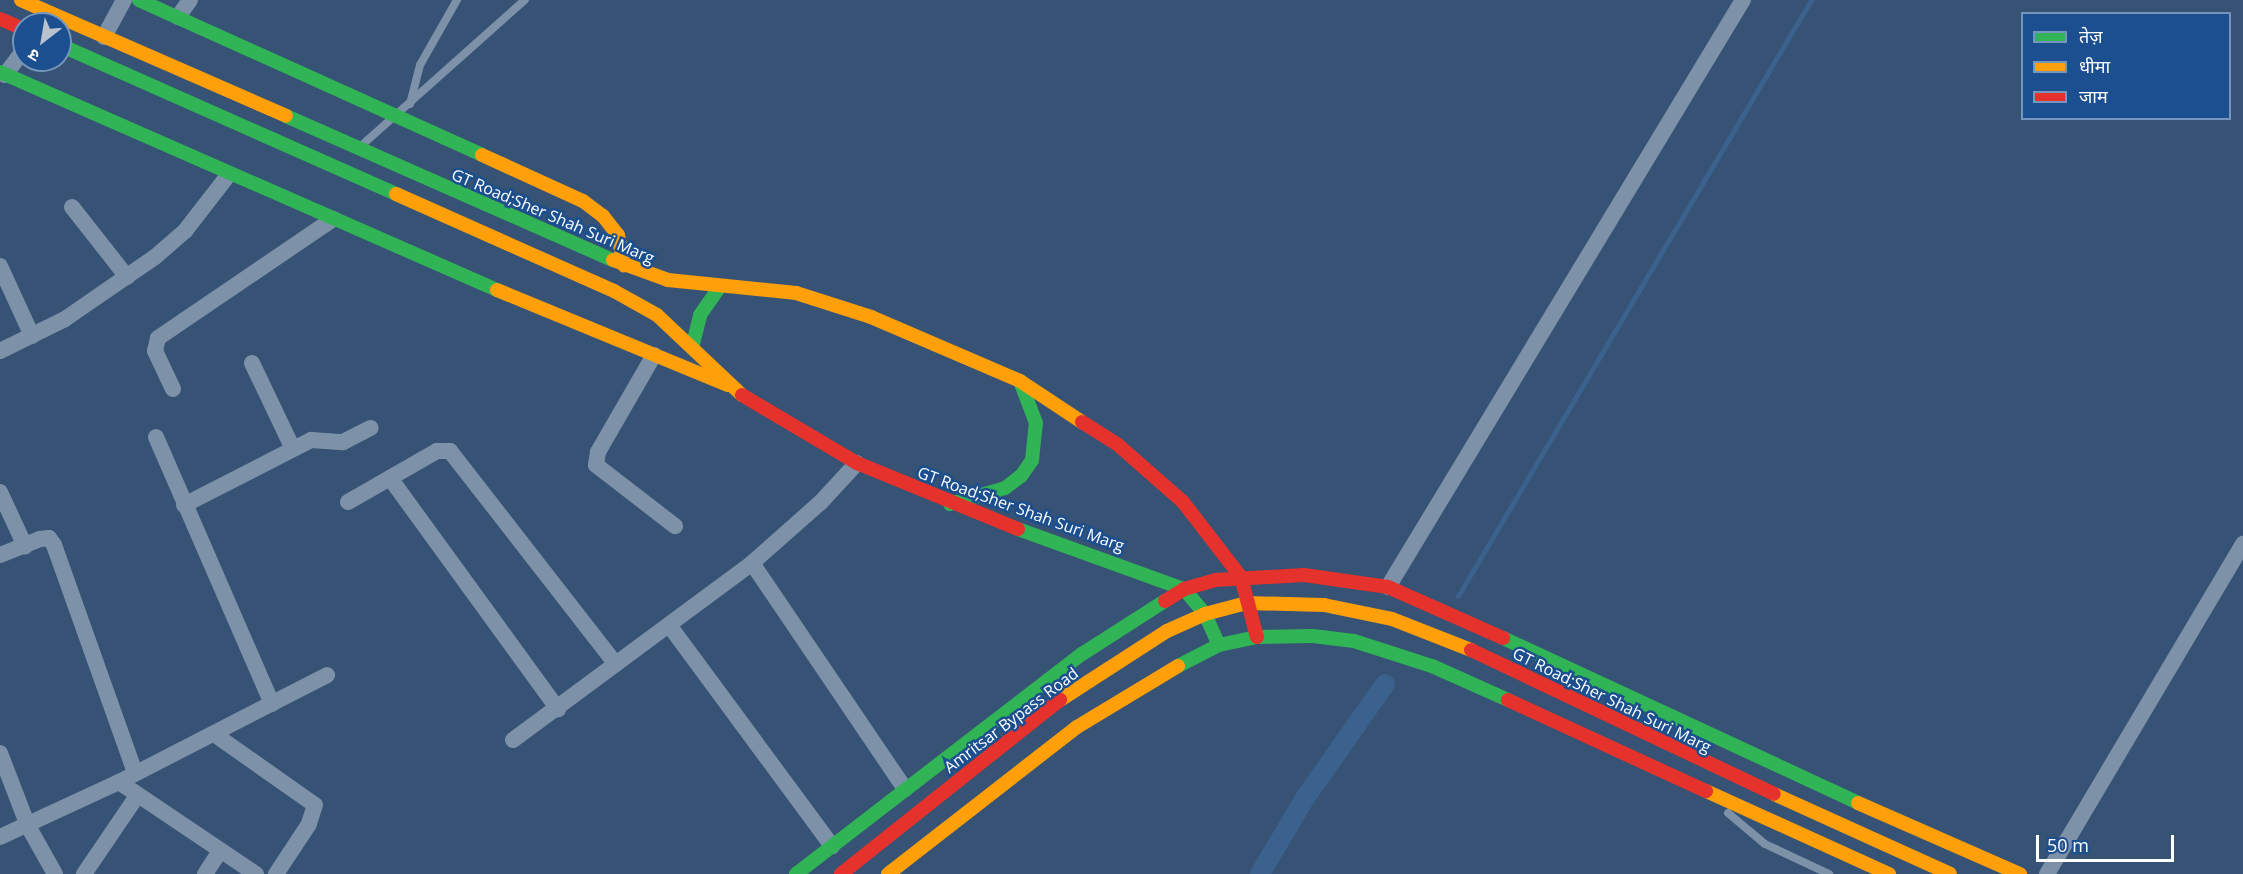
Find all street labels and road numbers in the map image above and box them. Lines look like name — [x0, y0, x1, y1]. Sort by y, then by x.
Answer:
street label: GT Road;Sher Shah Suri Marg — [449, 164, 657, 268]
street label: GT Road;Sher Shah Suri Marg — [915, 463, 1127, 555]
street label: GT Road;Sher Shah Suri Marg — [1510, 643, 1714, 757]
street label: Amritsar Bypass Road — [940, 663, 1082, 777]

